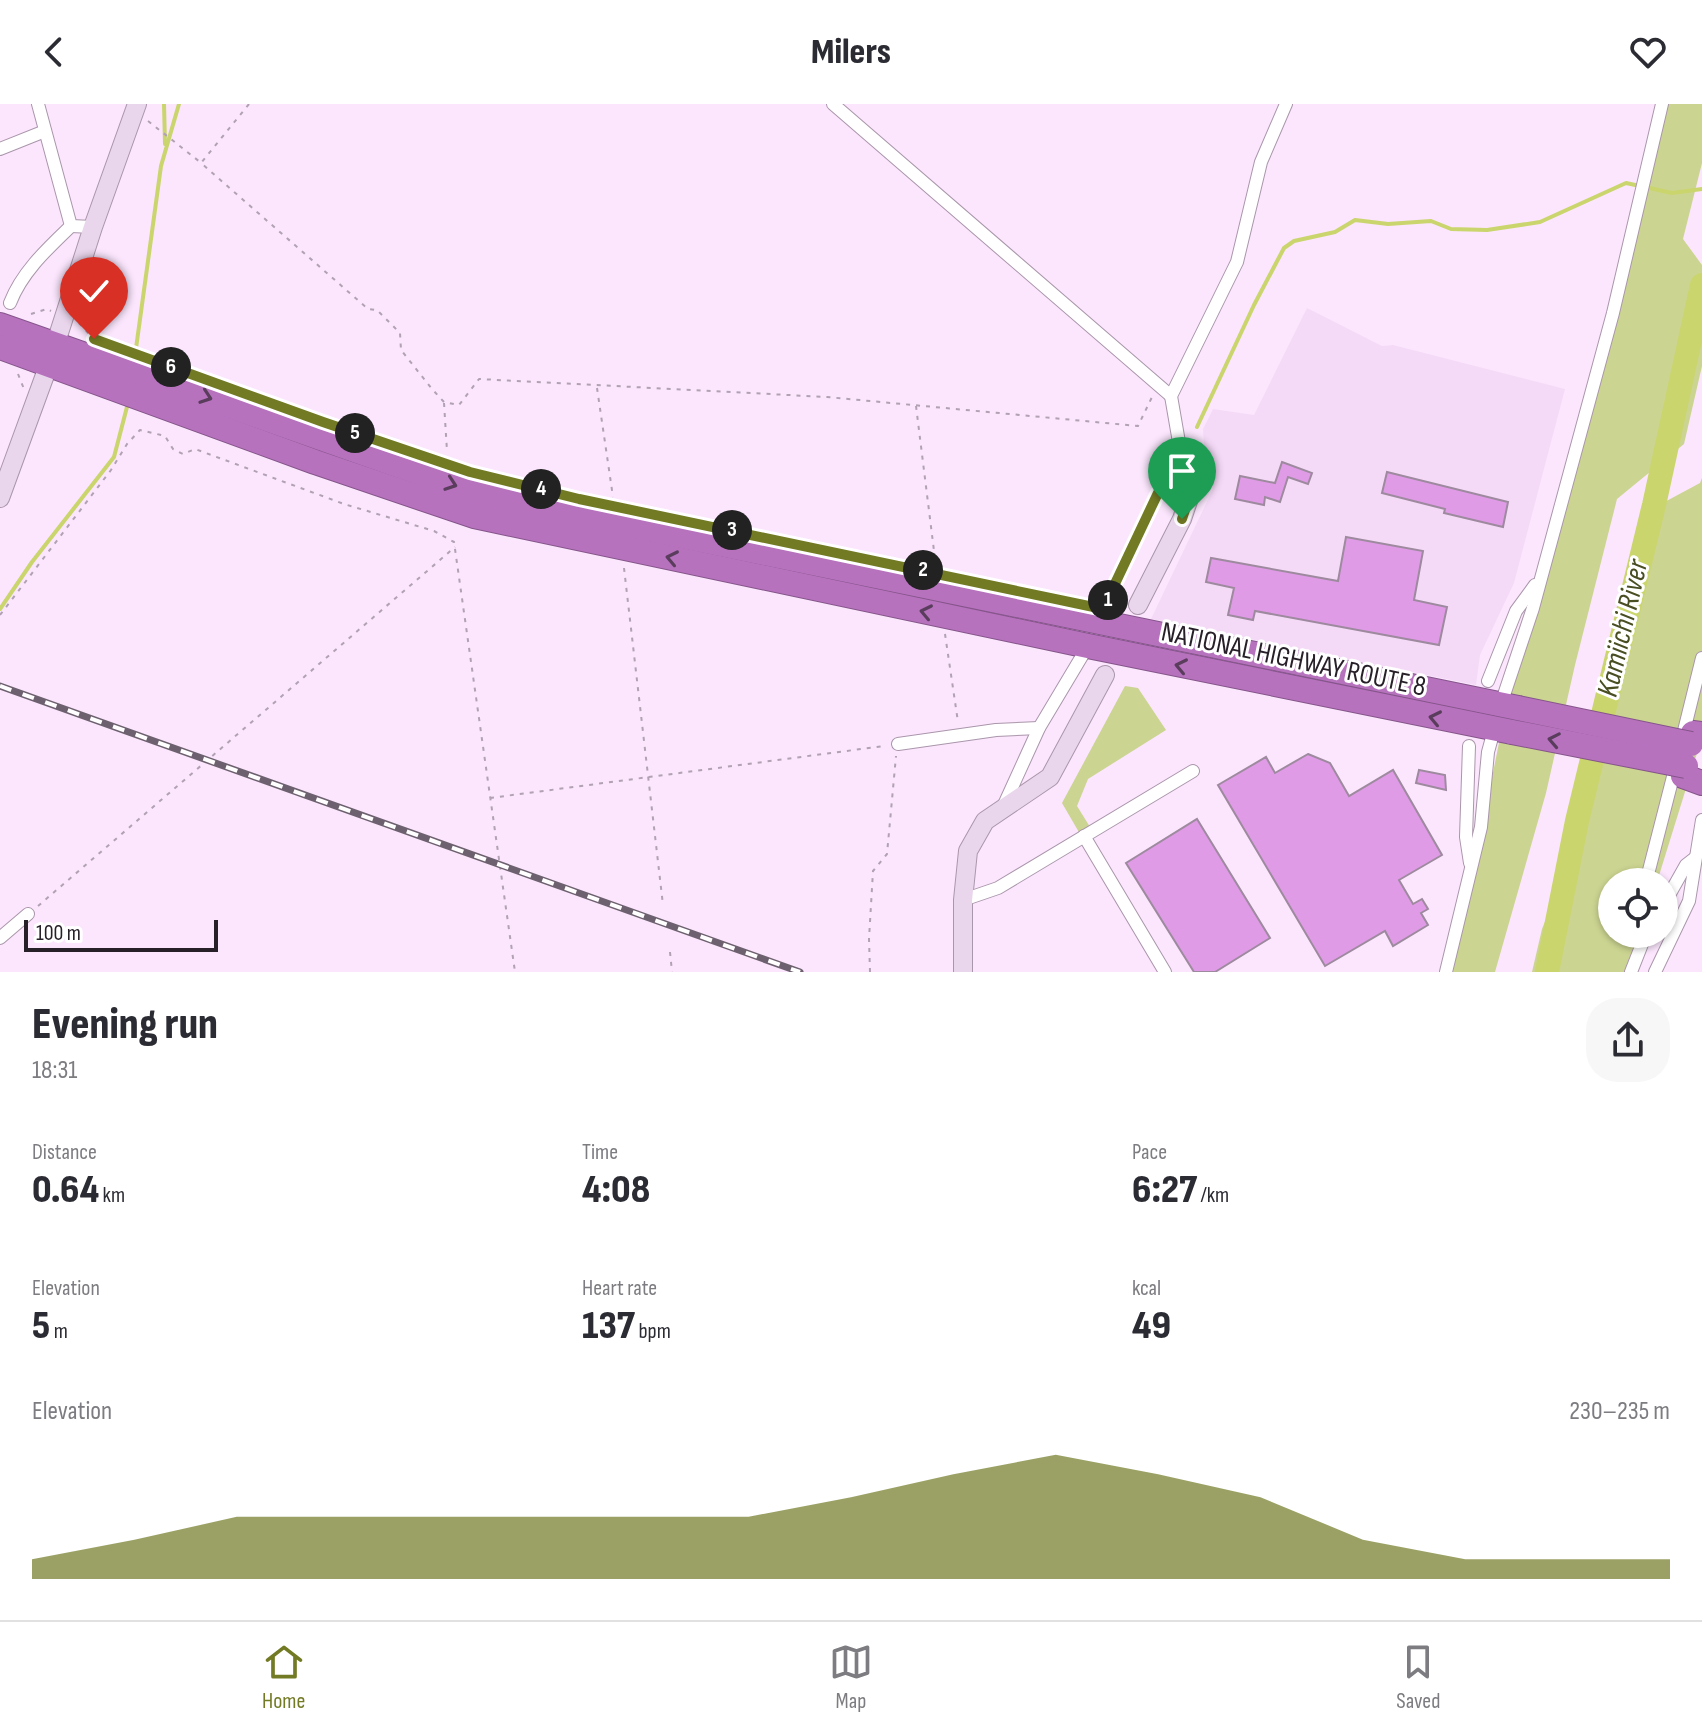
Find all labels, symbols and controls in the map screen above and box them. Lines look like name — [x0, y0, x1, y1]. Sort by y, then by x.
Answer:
icon: back — [32, 30, 76, 74]
icon: heart — [1626, 30, 1670, 74]
text: Milers — [811, 31, 891, 74]
pin — [60, 257, 128, 339]
icon: check — [72, 269, 116, 313]
pin: 6 — [151, 347, 191, 387]
text: 6 — [166, 353, 176, 380]
one-way arrow — [198, 388, 212, 404]
pin: 5 — [335, 413, 375, 453]
text: 5 — [350, 419, 360, 446]
pin — [1148, 437, 1216, 519]
icon: arrive — [1160, 449, 1204, 493]
pin: 4 — [521, 469, 561, 509]
one-way arrow — [443, 474, 457, 491]
text: 4 — [536, 475, 546, 502]
pin: 3 — [712, 510, 752, 550]
text: 3 — [727, 516, 737, 543]
one-way arrow — [666, 550, 679, 567]
pin: 2 — [903, 550, 943, 590]
water label: Kamiichi River — [1590, 555, 1657, 700]
text: 2 — [918, 556, 928, 583]
pin: 1 — [1088, 580, 1128, 620]
text: 1 — [1104, 586, 1112, 613]
one-way arrow — [920, 604, 933, 621]
street label: NATIONAL HIGHWAY ROUTE 8 — [1158, 615, 1429, 704]
one-way arrow — [1174, 658, 1187, 675]
one-way arrow — [1429, 710, 1442, 727]
one-way arrow — [1548, 733, 1561, 750]
map controls — [1598, 868, 1678, 948]
button: locate — [1598, 868, 1678, 948]
scale bar — [24, 916, 218, 952]
text: 100 m — [36, 920, 81, 947]
text: Evening run — [32, 998, 218, 1051]
button: share — [1586, 998, 1670, 1082]
text: 18:31 — [32, 1055, 77, 1086]
text: Distance — [32, 1139, 97, 1166]
text: Time — [582, 1139, 618, 1166]
text: Pace — [1132, 1139, 1167, 1166]
text: 0.64 — [32, 1166, 99, 1214]
text: 4:08 — [582, 1166, 650, 1214]
text: 6:27 — [1132, 1166, 1197, 1214]
text: km — [99, 1182, 125, 1209]
text: /km — [1197, 1182, 1229, 1209]
text: Elevation — [32, 1275, 100, 1302]
text: Heart rate — [582, 1275, 657, 1302]
text: kcal — [1132, 1275, 1161, 1302]
text: 5 — [32, 1302, 50, 1350]
text: 137 — [582, 1302, 635, 1350]
text: 49 — [1132, 1302, 1171, 1350]
text: m — [50, 1318, 68, 1345]
text: bpm — [635, 1318, 671, 1345]
text: Elevation — [32, 1396, 112, 1427]
text: 230–235 m — [1569, 1396, 1670, 1427]
tab: Home — [262, 1640, 306, 1715]
tab: Map — [829, 1640, 873, 1715]
tab: Saved — [1396, 1640, 1440, 1715]

